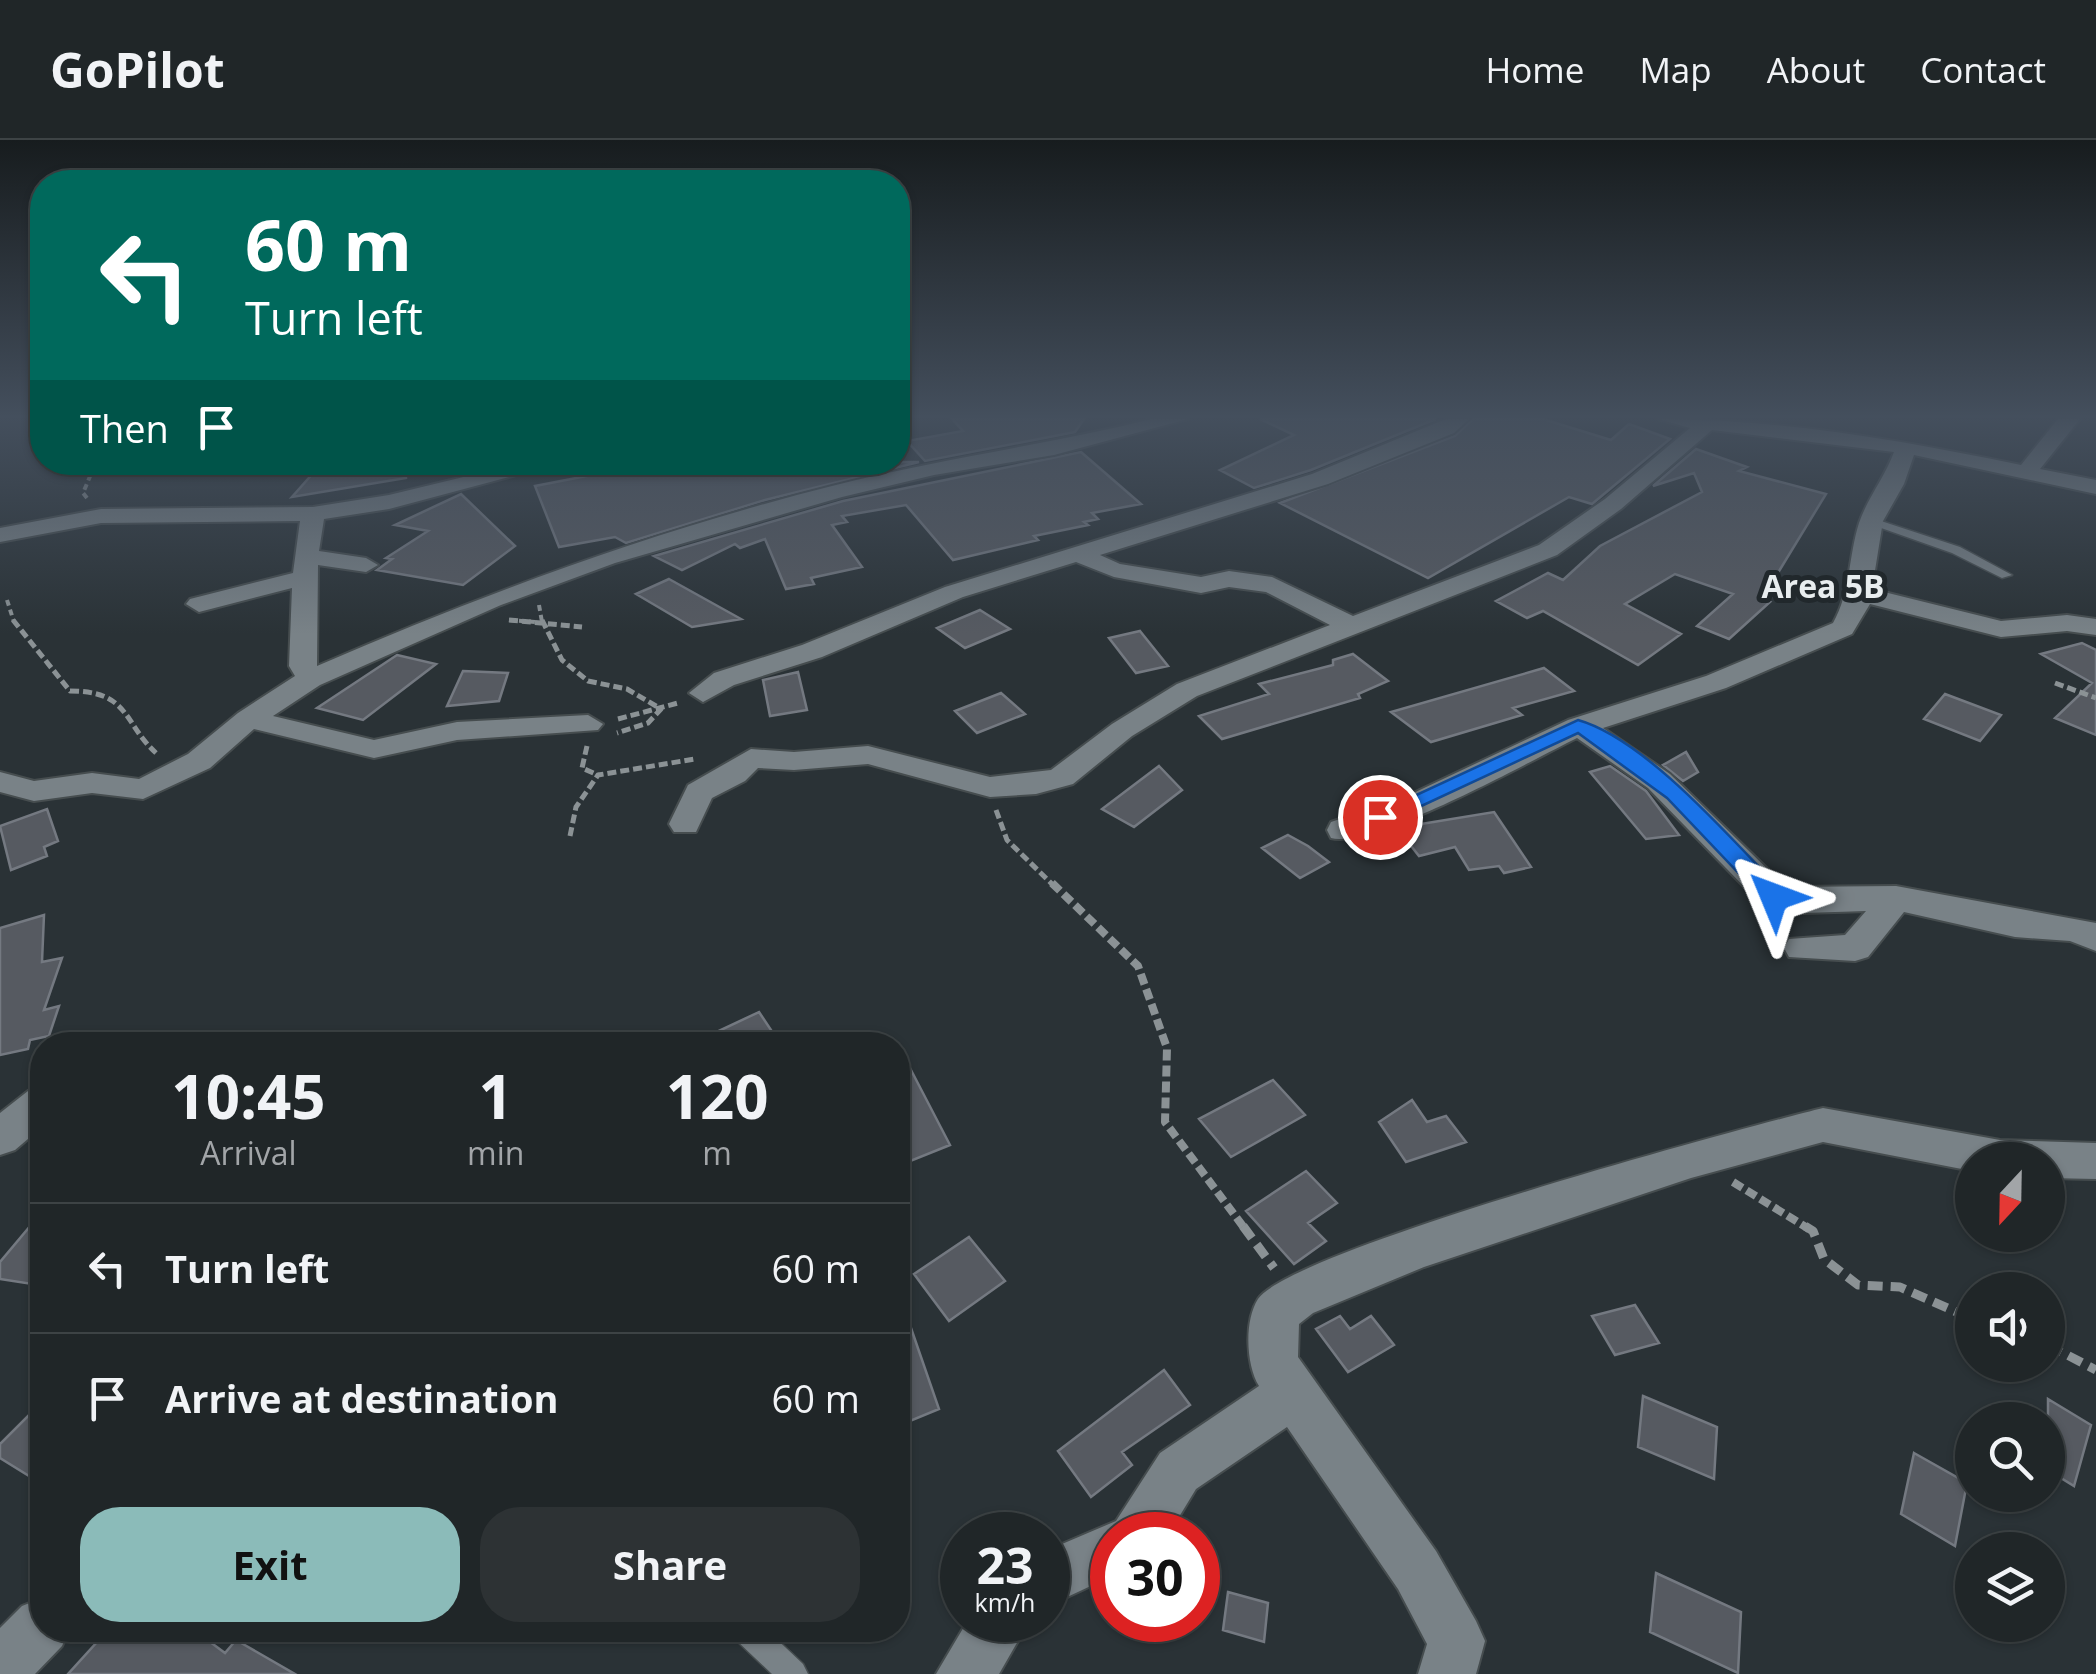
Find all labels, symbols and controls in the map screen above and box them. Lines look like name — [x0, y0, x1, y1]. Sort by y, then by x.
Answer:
text: GoPilot — [50, 37, 224, 102]
text: Home — [1485, 46, 1584, 93]
text: Map — [1639, 46, 1712, 93]
text: About — [1767, 46, 1865, 93]
text: Contact — [1920, 46, 2046, 93]
text: 60 m — [245, 196, 412, 292]
icon: left — [80, 210, 210, 340]
text: Turn left — [245, 287, 423, 348]
icon: arrive — [189, 400, 244, 455]
text: Then — [80, 402, 169, 454]
district label: Area 5B — [1762, 564, 1884, 607]
pin — [1338, 775, 1423, 860]
icon: arrive — [1353, 790, 1408, 845]
position arrow — [1722, 845, 1826, 949]
text: 10:45 — [171, 1055, 326, 1137]
text: 1 — [479, 1055, 513, 1137]
text: 120 — [666, 1055, 769, 1137]
text: Arrival — [200, 1131, 297, 1174]
text: min — [467, 1131, 524, 1174]
text: m — [702, 1131, 732, 1174]
north arrow — [1955, 1142, 2065, 1252]
map controls — [1955, 1142, 2065, 1642]
icon: left — [80, 1241, 135, 1296]
text: Turn left — [165, 1242, 329, 1294]
text: 60 m — [771, 1242, 860, 1294]
button: sound — [1955, 1272, 2065, 1382]
icon: arrive — [80, 1371, 135, 1426]
text: Arrive at destination — [165, 1372, 559, 1424]
text: 60 m — [771, 1372, 860, 1424]
button: search — [1955, 1402, 2065, 1512]
button: Exit — [80, 1507, 460, 1622]
button: Share — [480, 1507, 860, 1622]
speed limit sign: 30 — [1090, 1512, 1220, 1642]
text: 23 — [976, 1531, 1034, 1599]
button: layers — [1955, 1532, 2065, 1642]
text: km/h — [975, 1585, 1035, 1619]

